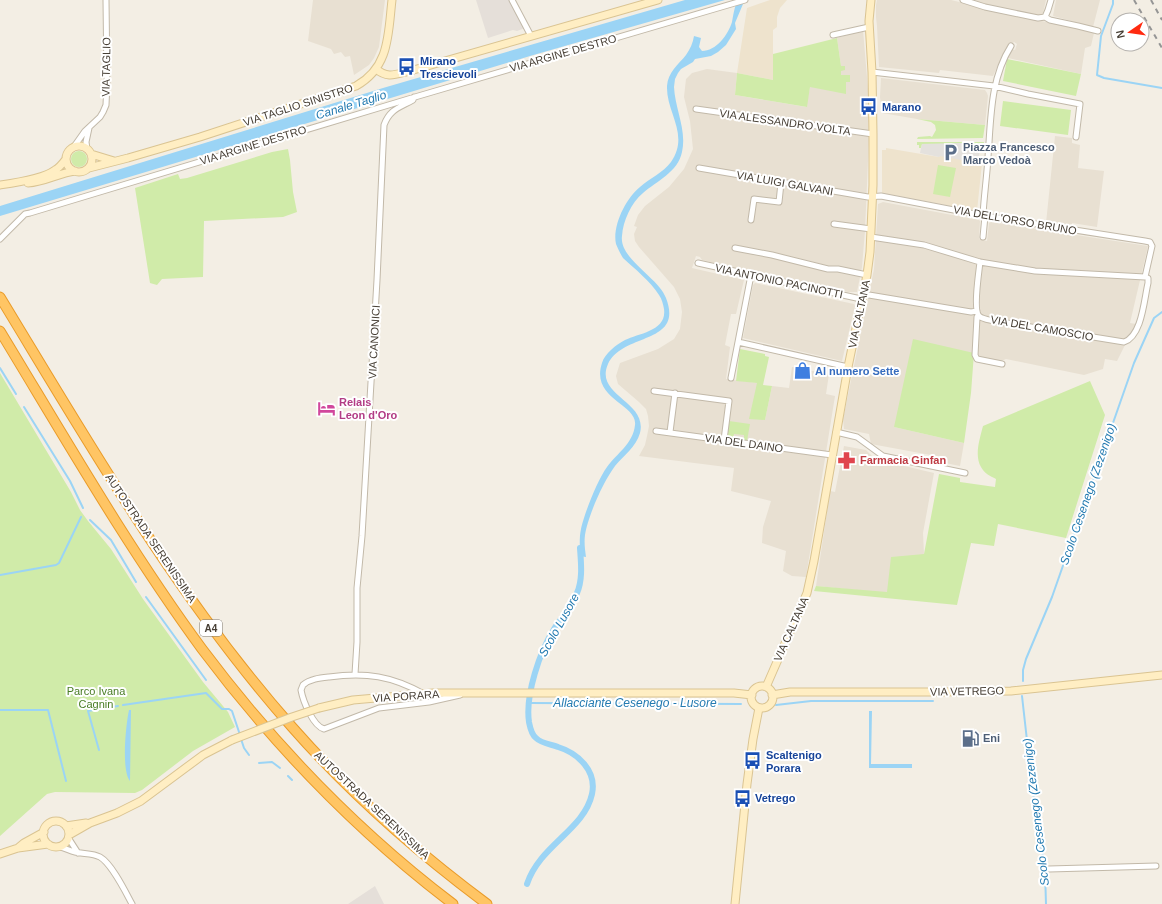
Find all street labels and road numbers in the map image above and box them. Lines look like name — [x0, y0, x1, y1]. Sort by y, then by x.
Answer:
street label: VIA ARGINE DESTRO — [508, 32, 618, 74]
street label: VIA TAGLIO — [99, 37, 113, 97]
street label: VIA TAGLIO SINISTRO — [242, 81, 355, 128]
street label: VIA ALESSANDRO VOLTA — [719, 107, 852, 137]
street label: VIA ARGINE DESTRO — [198, 123, 308, 167]
street label: VIA LUIGI GALVANI — [736, 169, 834, 197]
street label: VIA DELL'ORSO BRUNO — [952, 203, 1078, 237]
street label: VIA ANTONIO PACINOTTI — [714, 262, 844, 300]
street label: VIA CALTANA — [846, 278, 872, 349]
street label: VIA CANONICI — [366, 305, 382, 379]
street label: VIA DEL CAMOSCIO — [990, 313, 1095, 343]
street label: VIA DEL DAINO — [704, 432, 784, 455]
street label: AUTOSTRADA SERENISSIMA — [103, 471, 199, 605]
street label: VIA CALTANA — [771, 594, 811, 663]
road number: A4 — [200, 620, 222, 636]
street label: VIA VETREGO — [930, 684, 1005, 698]
street label: VIA PORARA — [372, 688, 440, 704]
street label: AUTOSTRADA SERENISSIMA — [312, 749, 432, 862]

